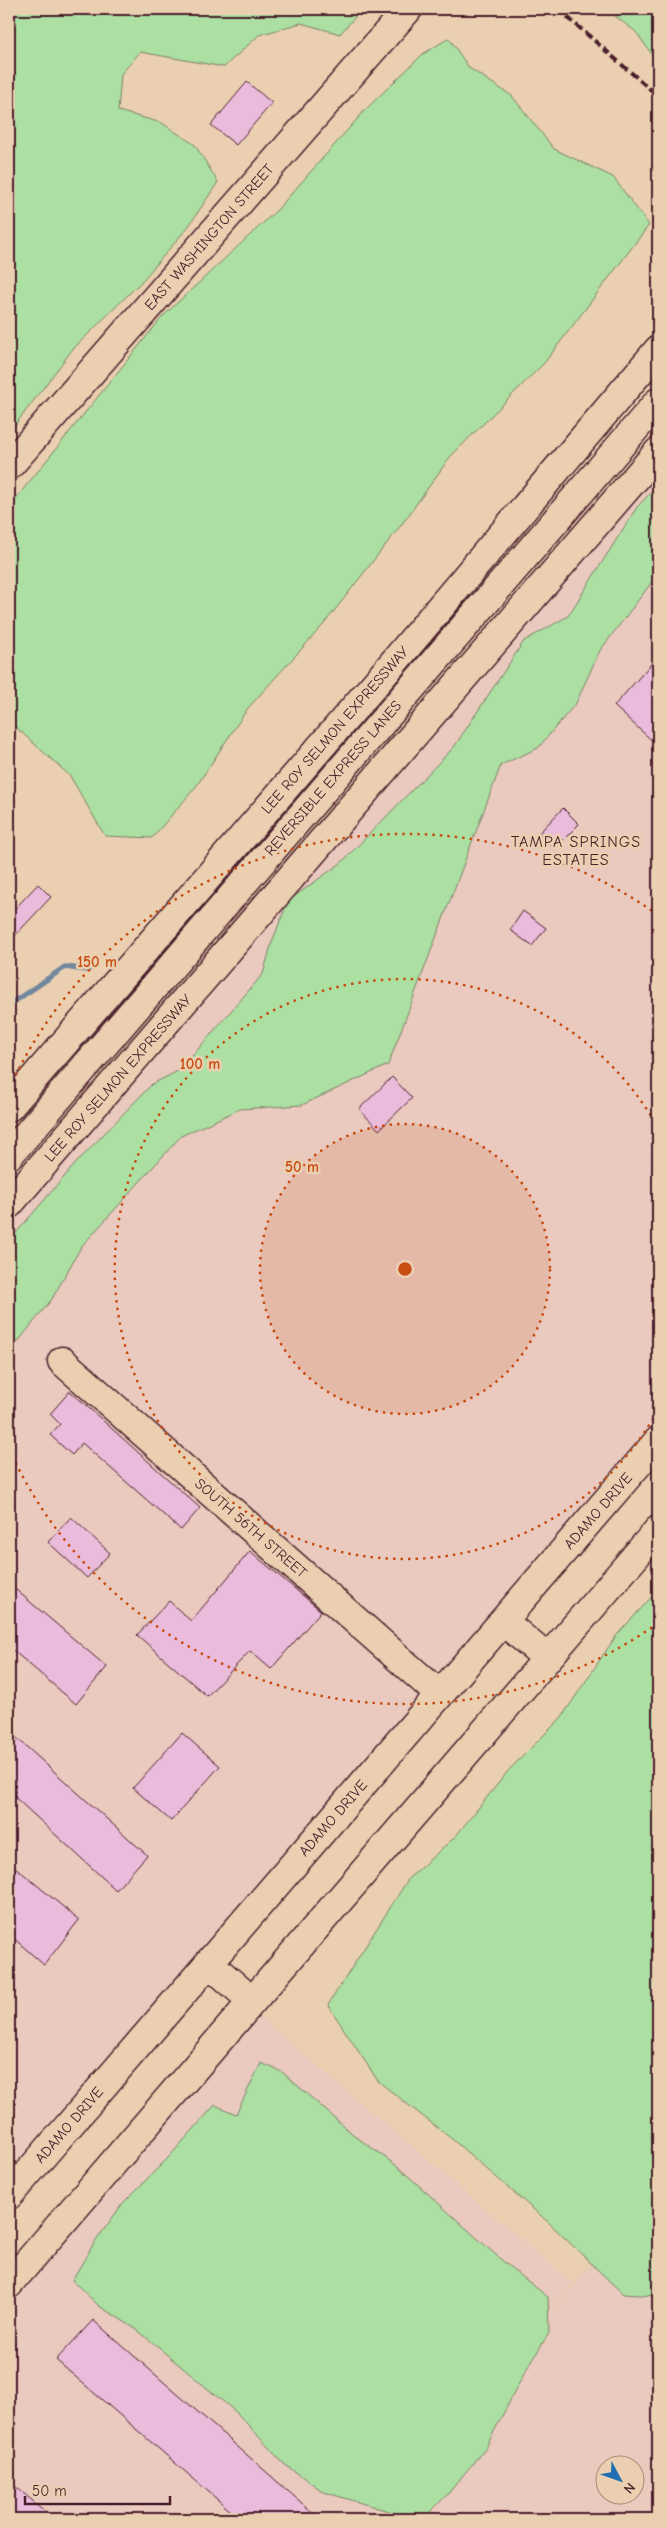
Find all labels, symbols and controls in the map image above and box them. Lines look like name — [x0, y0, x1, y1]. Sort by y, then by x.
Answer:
street label: EAST WASHINGTON STREET — [141, 160, 278, 314]
street label: LEE ROY SELMON EXPRESSWAY — [257, 643, 413, 817]
street label: REVERSIBLE EXPRESS LANES — [261, 697, 405, 859]
district label: TAMPA SPRINGS ESTATES — [511, 833, 641, 869]
text: 150 m — [77, 953, 117, 971]
street label: LEE ROY SELMON EXPRESSWAY — [40, 991, 196, 1165]
text: 100 m — [180, 1055, 220, 1073]
text: 50 m — [285, 1158, 319, 1176]
centre of rings — [396, 1260, 414, 1278]
street label: ADAMO DRIVE — [560, 1469, 636, 1553]
street label: SOUTH 56TH STREET — [191, 1474, 311, 1582]
street label: ADAMO DRIVE — [295, 1776, 371, 1860]
street label: ADAMO DRIVE — [31, 2083, 107, 2167]
north arrow — [594, 2456, 644, 2506]
scale bar — [25, 2473, 170, 2505]
text: N — [620, 2479, 639, 2497]
text: 50 m — [32, 2482, 67, 2500]

